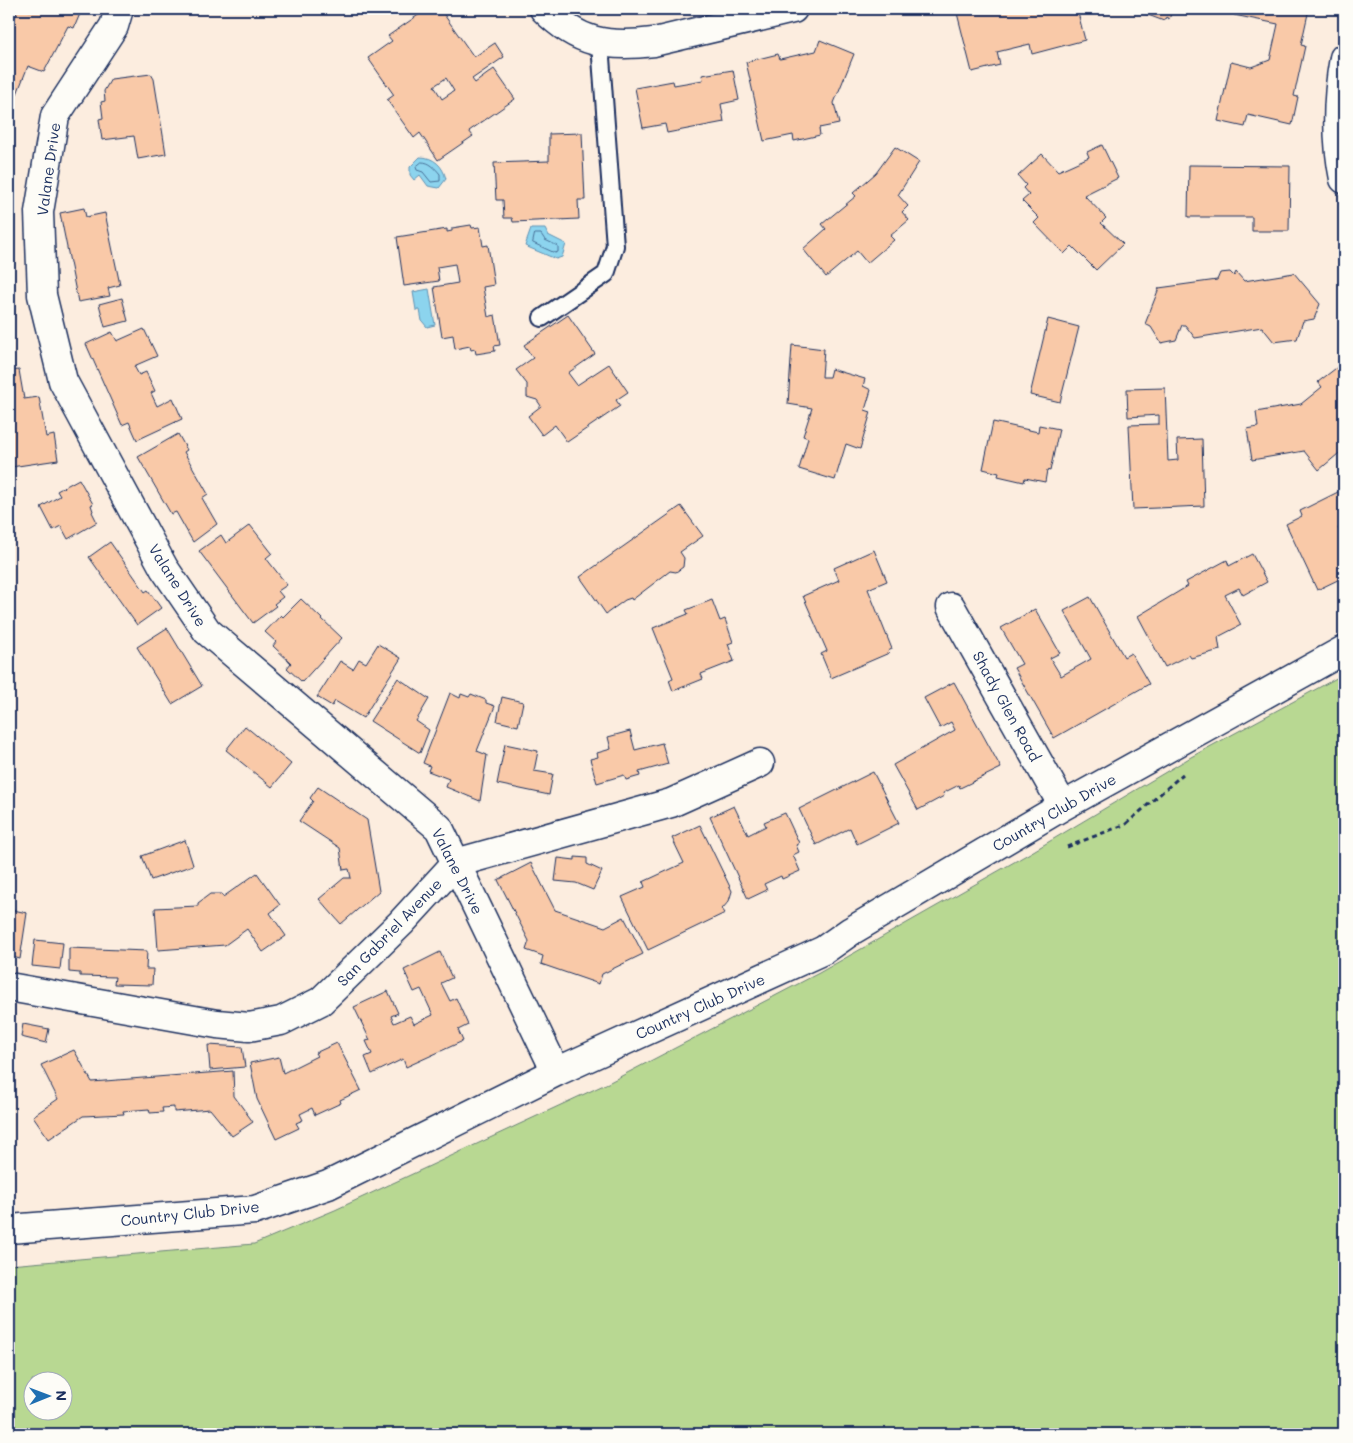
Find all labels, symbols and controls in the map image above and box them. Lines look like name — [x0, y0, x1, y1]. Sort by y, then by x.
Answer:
street label: Valane Drive — [32, 121, 64, 217]
street label: Valane Drive — [145, 540, 211, 630]
street label: Shady Glen Road — [968, 647, 1046, 765]
street label: Country Club Drive — [989, 768, 1119, 856]
street label: Valane Drive — [428, 825, 488, 917]
street label: San Gabriel Avenue — [332, 874, 446, 990]
street label: Country Club Drive — [632, 968, 768, 1044]
street label: Country Club Drive — [120, 1196, 260, 1230]
north arrow — [22, 1370, 72, 1420]
text: N — [52, 1390, 71, 1401]

